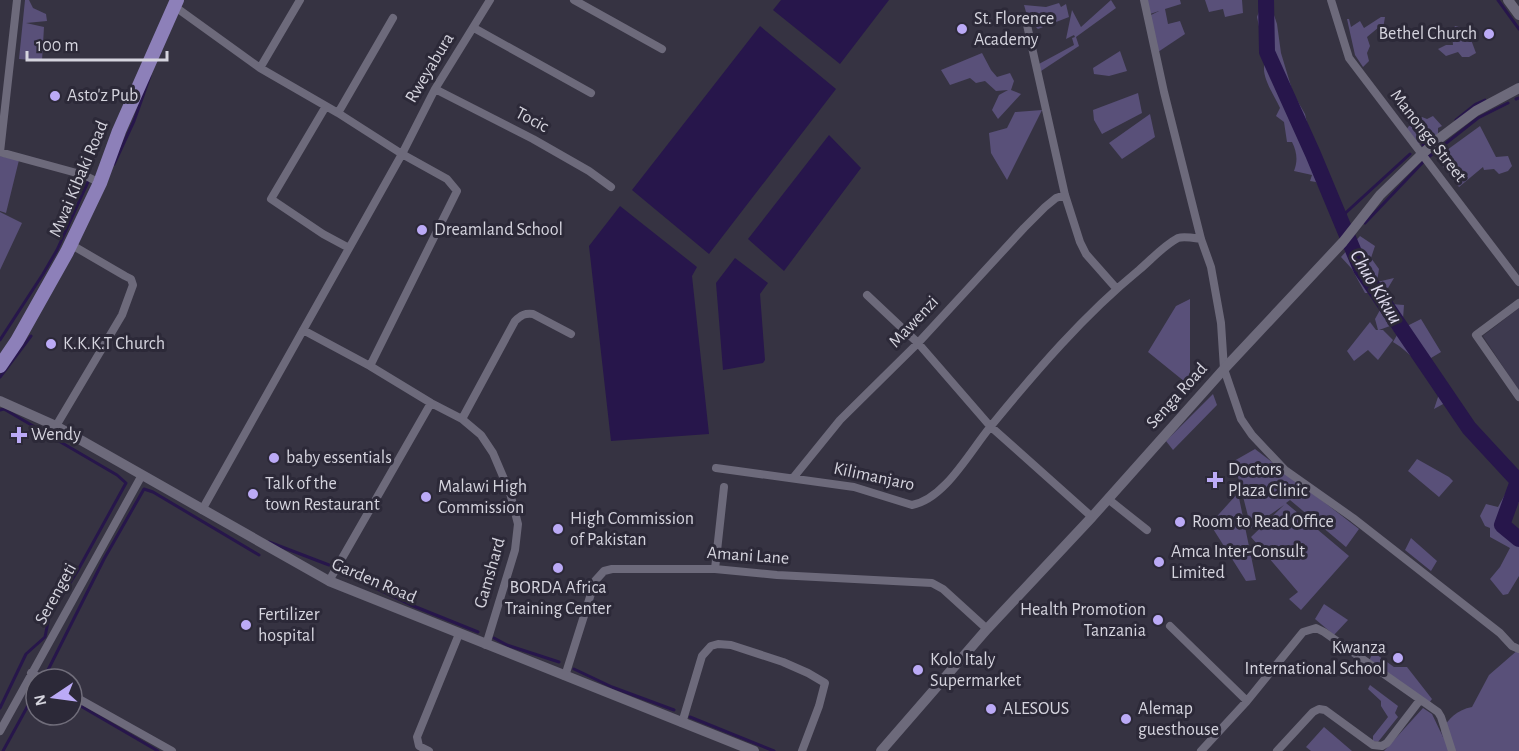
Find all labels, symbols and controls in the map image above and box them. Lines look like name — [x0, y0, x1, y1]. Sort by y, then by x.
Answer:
place label: St. Florence Academy — [974, 10, 1054, 49]
marker: St. Florence Academy — [955, 22, 969, 36]
scale bar — [27, 24, 166, 62]
place label: Bethel Church — [1379, 25, 1477, 43]
marker: Bethel Church — [1482, 27, 1496, 41]
street label: Rweyabura — [402, 30, 458, 106]
text: 100 m — [36, 37, 79, 55]
street label: Manonge Street — [1386, 86, 1470, 186]
place label: Asto'z Pub — [67, 87, 138, 105]
marker: Asto'z Pub — [48, 89, 62, 103]
street label: Tocic — [512, 104, 552, 136]
street label: Mwai Kibaki Road — [46, 118, 112, 240]
place label: Dreamland School — [434, 221, 563, 239]
marker: Dreamland School — [415, 223, 429, 237]
water label: Chuo Kikuu — [1346, 246, 1406, 328]
street label: Mawenzi — [886, 293, 942, 351]
place label: K.K.K.T Church — [63, 335, 165, 353]
marker: K.K.K.T Church — [44, 337, 58, 351]
street label: Senga Road — [1143, 360, 1211, 432]
place label: Wendy — [31, 426, 81, 444]
marker: Wendy — [12, 428, 26, 442]
place label: baby essentials — [286, 449, 392, 467]
marker: baby essentials — [267, 451, 281, 465]
street label: Kilimanjaro — [832, 460, 916, 494]
place label: Doctors Plaza Clinic — [1228, 461, 1308, 500]
marker: Doctors Plaza Clinic — [1206, 471, 1224, 489]
place label: Talk of the town Restaurant — [265, 475, 380, 514]
place label: Malawi High Commission — [438, 478, 527, 517]
marker: Talk of the town Restaurant — [246, 487, 260, 501]
marker: Malawi High Commission — [419, 490, 433, 504]
place label: High Commission of Pakistan — [570, 510, 694, 549]
place label: Room to Read Office — [1192, 513, 1334, 531]
marker: Room to Read Office — [1173, 515, 1187, 529]
marker: High Commission of Pakistan — [551, 522, 565, 536]
street label: Gamshard — [471, 536, 509, 610]
place label: Amca Inter-Consult Limited — [1171, 543, 1305, 582]
street label: Amani Lane — [706, 544, 790, 568]
street label: Garden Road — [329, 555, 419, 607]
marker: Amca Inter-Consult Limited — [1152, 555, 1166, 569]
street label: Serengeti — [32, 560, 80, 628]
marker: BORDA Africa Training Center — [551, 561, 565, 575]
place label: BORDA Africa Training Center — [505, 579, 612, 618]
place label: Health Promotion Tanzania — [1020, 601, 1146, 640]
place label: Fertilizer hospital — [258, 606, 320, 645]
marker: Health Promotion Tanzania — [1151, 613, 1165, 627]
marker: Fertilizer hospital — [239, 618, 253, 632]
place label: Kwanza International School — [1245, 639, 1386, 678]
place label: Kolo Italy Supermarket — [930, 651, 1022, 690]
marker: Kwanza International School — [1391, 651, 1405, 665]
marker: Kolo Italy Supermarket — [911, 663, 925, 677]
north arrow — [24, 667, 84, 727]
text: N — [31, 693, 49, 707]
place label: ALESOUS — [1003, 700, 1069, 718]
place label: Alemap guesthouse — [1138, 700, 1219, 739]
marker: ALESOUS — [984, 702, 998, 716]
marker: Alemap guesthouse — [1119, 712, 1133, 726]

